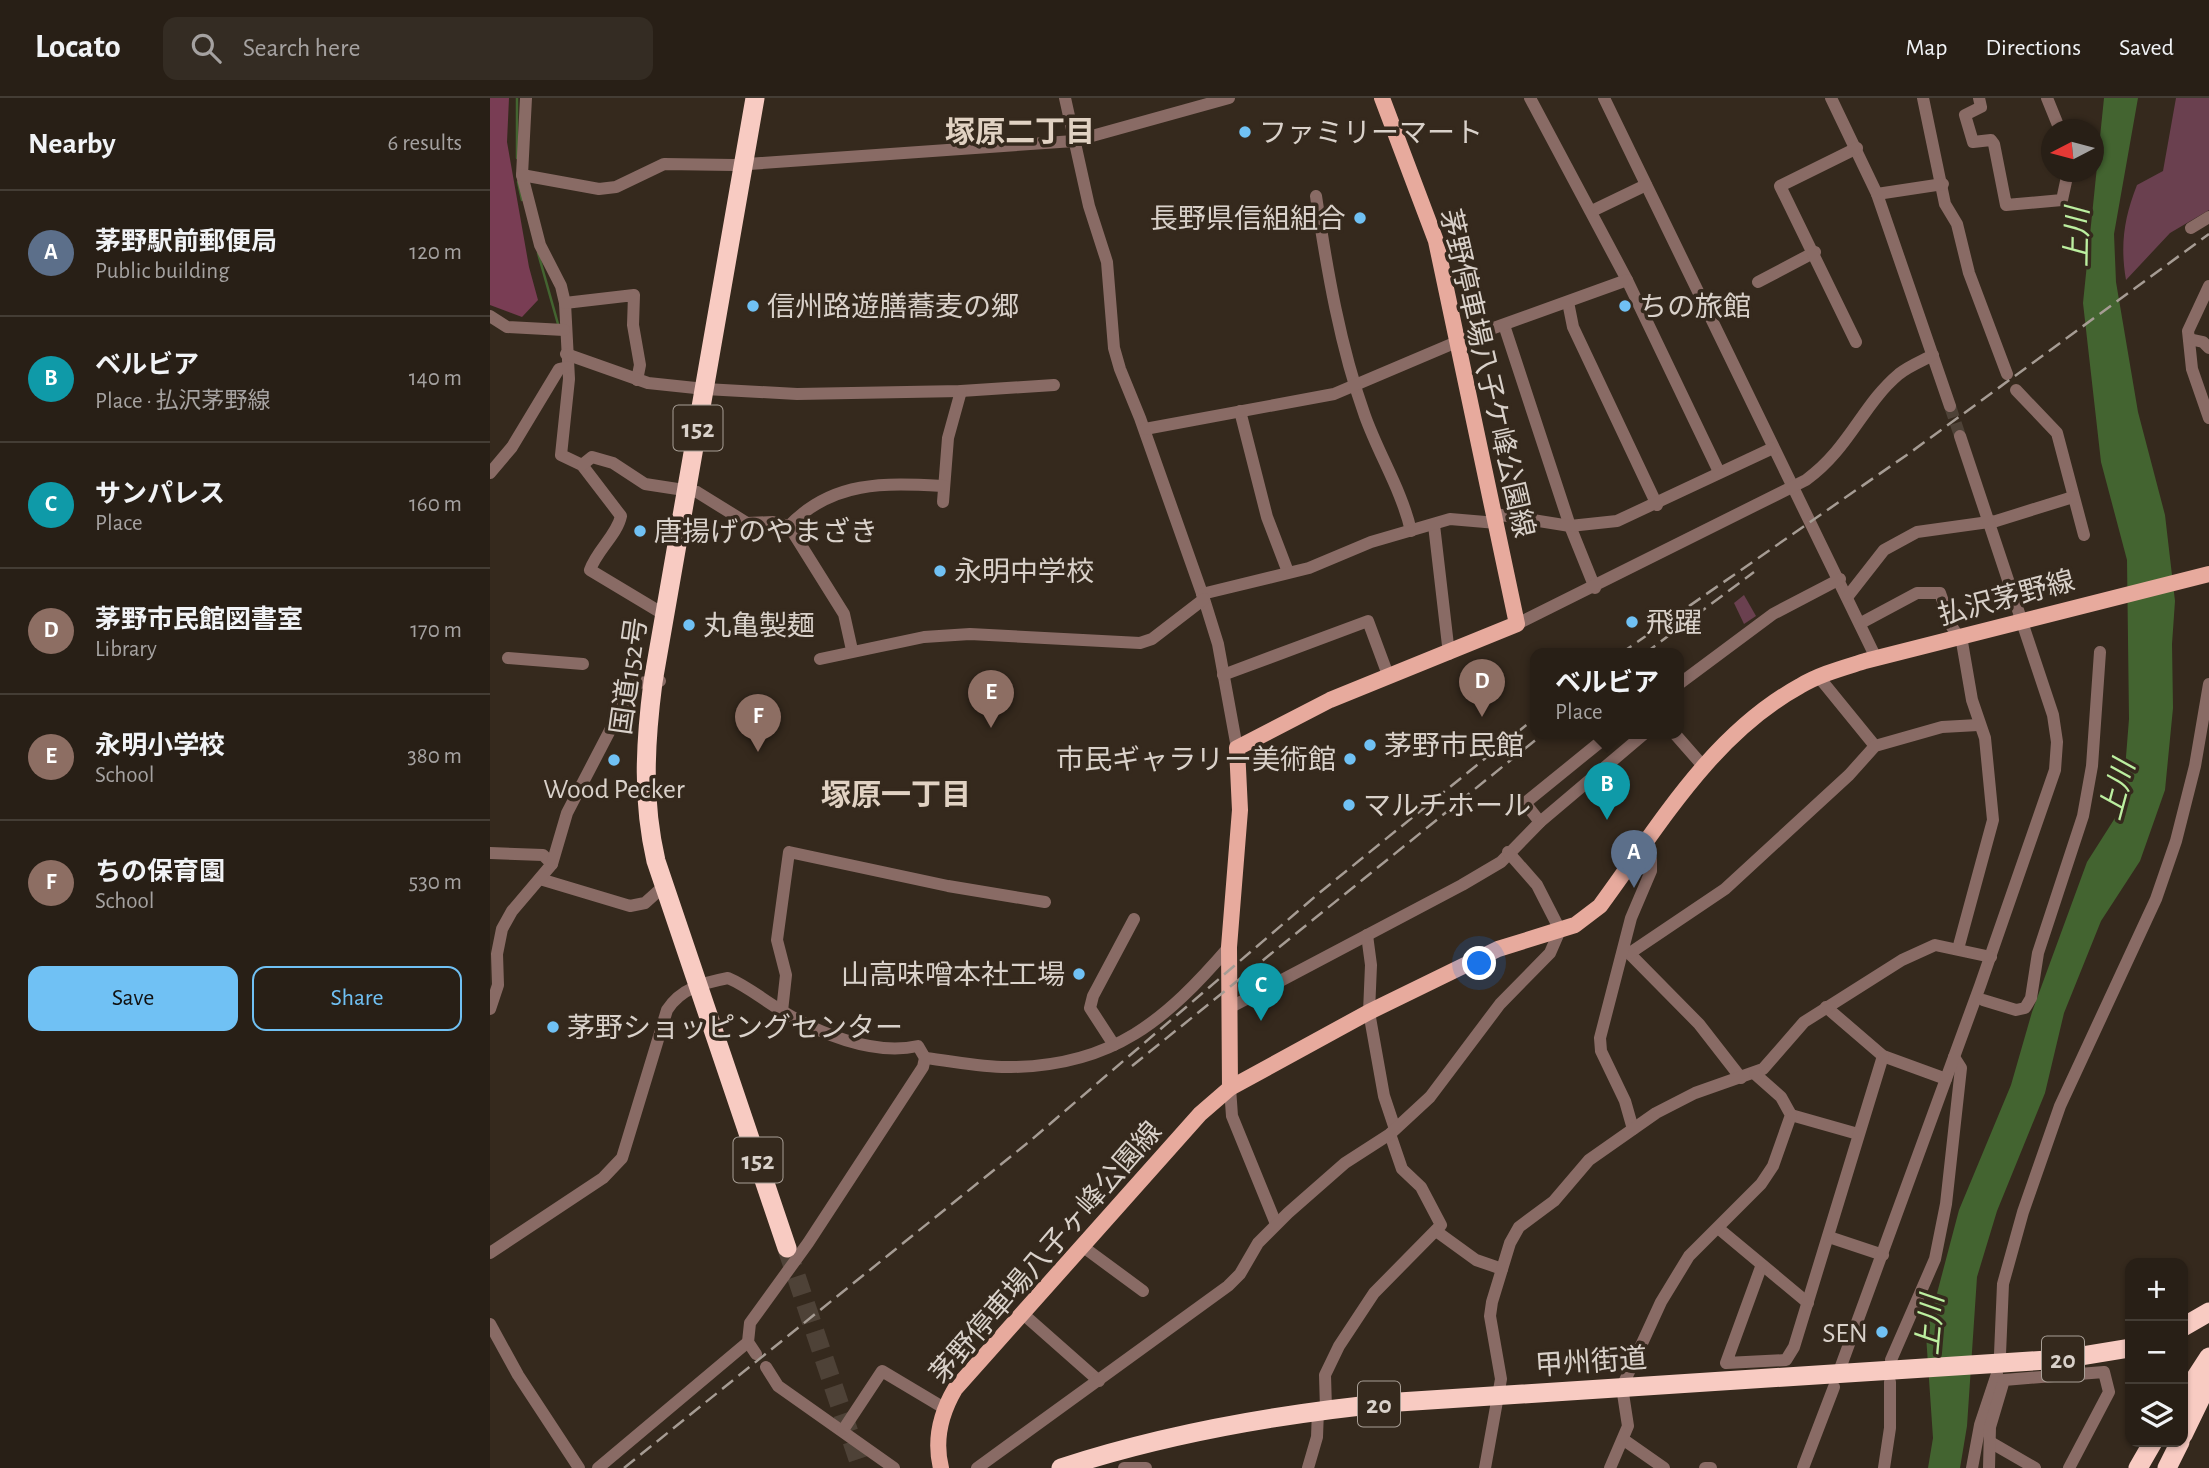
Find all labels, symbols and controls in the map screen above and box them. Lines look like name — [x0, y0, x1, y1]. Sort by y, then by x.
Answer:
search box — [163, 17, 653, 80]
icon: search — [187, 29, 225, 67]
text: Locato — [35, 31, 121, 64]
text: Search here — [243, 35, 360, 61]
text: Map — [1905, 36, 1947, 60]
text: Directions — [1985, 36, 2081, 60]
text: Saved — [2119, 36, 2174, 60]
district label: 塚原二丁目 — [945, 117, 1095, 148]
north arrow — [2041, 119, 2104, 182]
place label: ファミリーマート — [1259, 120, 1483, 148]
marker: ファミリーマート — [1237, 124, 1253, 140]
text: Nearby — [28, 129, 116, 159]
text: 6 results — [388, 132, 462, 155]
place label: 長野県信組組合 — [1150, 204, 1346, 234]
water label: 上川 — [2061, 204, 2094, 267]
street label: 茅野停車場八子ケ峰公園線 — [1435, 206, 1539, 540]
marker: 長野県信組組合 — [1352, 210, 1368, 226]
text: 茅野駅前郵便局 — [95, 229, 277, 255]
text: A — [44, 241, 58, 264]
text: 120 m — [409, 241, 462, 264]
text: Public building — [95, 260, 229, 283]
place label: 信州路遊膳蕎麦の郷 — [767, 292, 1019, 322]
place label: ちの旅館 — [1639, 292, 1751, 322]
marker: 信州路遊膳蕎麦の郷 — [745, 298, 761, 314]
marker: ちの旅館 — [1617, 298, 1633, 314]
text: ベルビア — [95, 352, 199, 378]
text: B — [44, 367, 58, 390]
text: 140 m — [409, 367, 462, 390]
text: Place · 払沢茅野線 — [95, 390, 271, 413]
road number: 152 — [674, 406, 722, 450]
text: サンパレス — [95, 481, 225, 507]
text: C — [45, 493, 57, 516]
text: 160 m — [409, 493, 462, 516]
text: Place — [95, 512, 143, 535]
place label: 唐揚げのやまざき — [654, 516, 878, 547]
marker: 唐揚げのやまざき — [632, 523, 648, 539]
place label: 永明中学校 — [954, 557, 1094, 587]
marker: 永明中学校 — [932, 563, 948, 579]
street label: 払沢茅野線 — [1935, 565, 2078, 631]
text: 茅野市民館図書室 — [95, 607, 303, 633]
place label: 飛躍 — [1646, 609, 1702, 638]
place label: 丸亀製麺 — [703, 611, 815, 641]
marker: 飛躍 — [1624, 614, 1640, 630]
street label: 国道152号 — [606, 616, 652, 737]
marker: 丸亀製麺 — [681, 617, 697, 633]
text: D — [43, 619, 59, 642]
text: 170 m — [410, 619, 462, 642]
text: Library — [95, 638, 157, 661]
popup — [1530, 648, 1684, 739]
pin: D — [1459, 659, 1505, 717]
pin: E — [968, 670, 1014, 728]
text: ベルビア — [1555, 670, 1659, 696]
pin: F — [735, 694, 781, 752]
text: Place — [1555, 701, 1603, 724]
place label: 茅野市民館 — [1384, 731, 1524, 761]
text: 永明小学校 — [95, 733, 225, 759]
marker: 茅野市民館 — [1362, 737, 1378, 753]
text: E — [45, 745, 57, 768]
text: 380 m — [407, 745, 462, 768]
place label: 市民ギャラリー美術館 — [1056, 745, 1336, 775]
marker: 市民ギャラリー美術館 — [1342, 751, 1358, 767]
marker: Wood Pecker — [606, 752, 622, 768]
water label: 上川 — [2095, 754, 2141, 823]
pin: B — [1584, 762, 1630, 820]
text: School — [95, 764, 154, 787]
place label: Wood Pecker — [543, 776, 685, 804]
district label: 塚原一丁目 — [821, 780, 971, 811]
place label: マルチホール — [1363, 793, 1531, 821]
marker: マルチホール — [1341, 797, 1357, 813]
pin: A — [1611, 830, 1657, 888]
text: ちの保育園 — [95, 859, 225, 885]
text: F — [46, 871, 56, 894]
text: 530 m — [409, 871, 462, 894]
text: School — [95, 890, 154, 913]
your location — [1462, 946, 1496, 980]
place label: 山高味噌本社工場 — [841, 960, 1065, 990]
pin: C — [1238, 963, 1284, 1021]
button: Save — [28, 966, 238, 1031]
button: Share — [252, 966, 462, 1031]
marker: 山高味噌本社工場 — [1071, 966, 1087, 982]
place label: 茅野ショッピングセンター — [567, 1013, 903, 1043]
marker: 茅野ショッピングセンター — [545, 1019, 561, 1035]
street label: 茅野停車場八子ヶ峰公園線 — [924, 1116, 1167, 1389]
road number: 152 — [734, 1138, 782, 1182]
map controls — [2125, 1258, 2188, 1447]
button: + — [2125, 1258, 2188, 1321]
water label: 上川 — [1912, 1291, 1949, 1356]
place label: SEN — [1822, 1320, 1868, 1348]
button: − — [2125, 1321, 2188, 1384]
marker: SEN — [1874, 1324, 1890, 1340]
road number: 20 — [2042, 1336, 2084, 1382]
street label: 甲州街道 — [1534, 1343, 1648, 1381]
road number: 20 — [1358, 1382, 1400, 1427]
button: layers — [2125, 1384, 2188, 1447]

